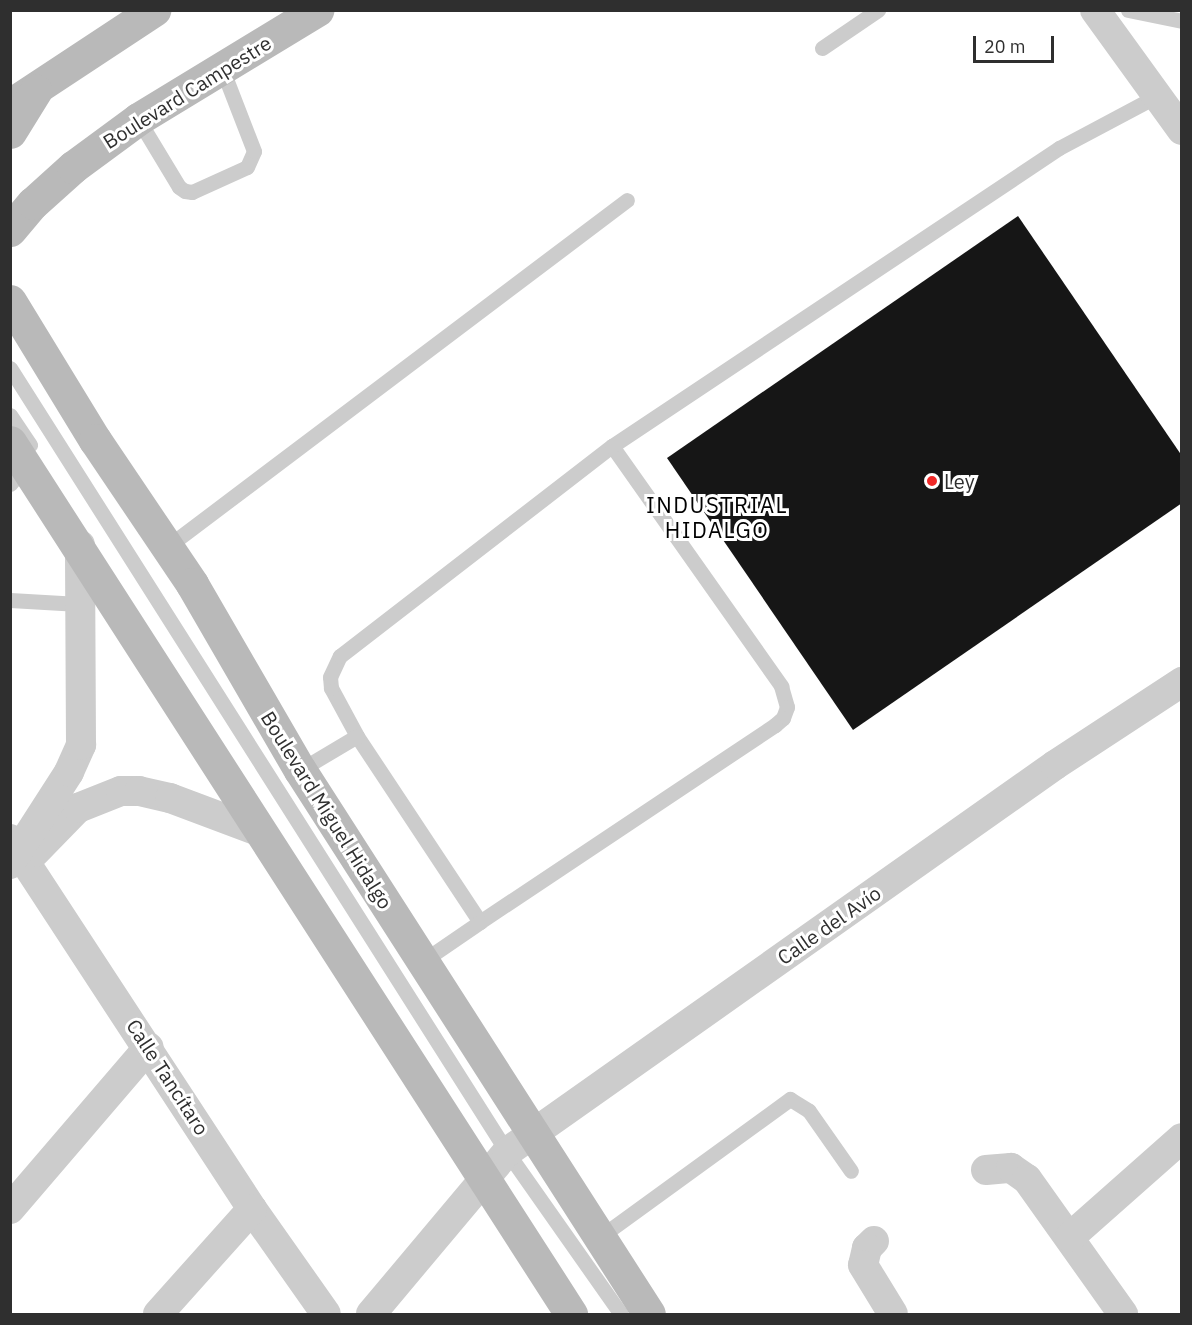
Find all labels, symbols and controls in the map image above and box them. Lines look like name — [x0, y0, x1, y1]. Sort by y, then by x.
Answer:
scale bar — [976, 24, 1057, 62]
street label: Boulevard Campestre — [98, 30, 276, 154]
text: 20 m — [984, 35, 1026, 58]
place label: Ley — [944, 469, 975, 493]
marker: Ley — [925, 474, 939, 488]
district label: INDUSTRIAL HIDALGO — [646, 491, 788, 542]
street label: Boulevard Miguel Hidalgo — [256, 707, 398, 913]
street label: Calle del Avío — [773, 881, 885, 969]
street label: Calle Tancítaro — [122, 1015, 214, 1139]

